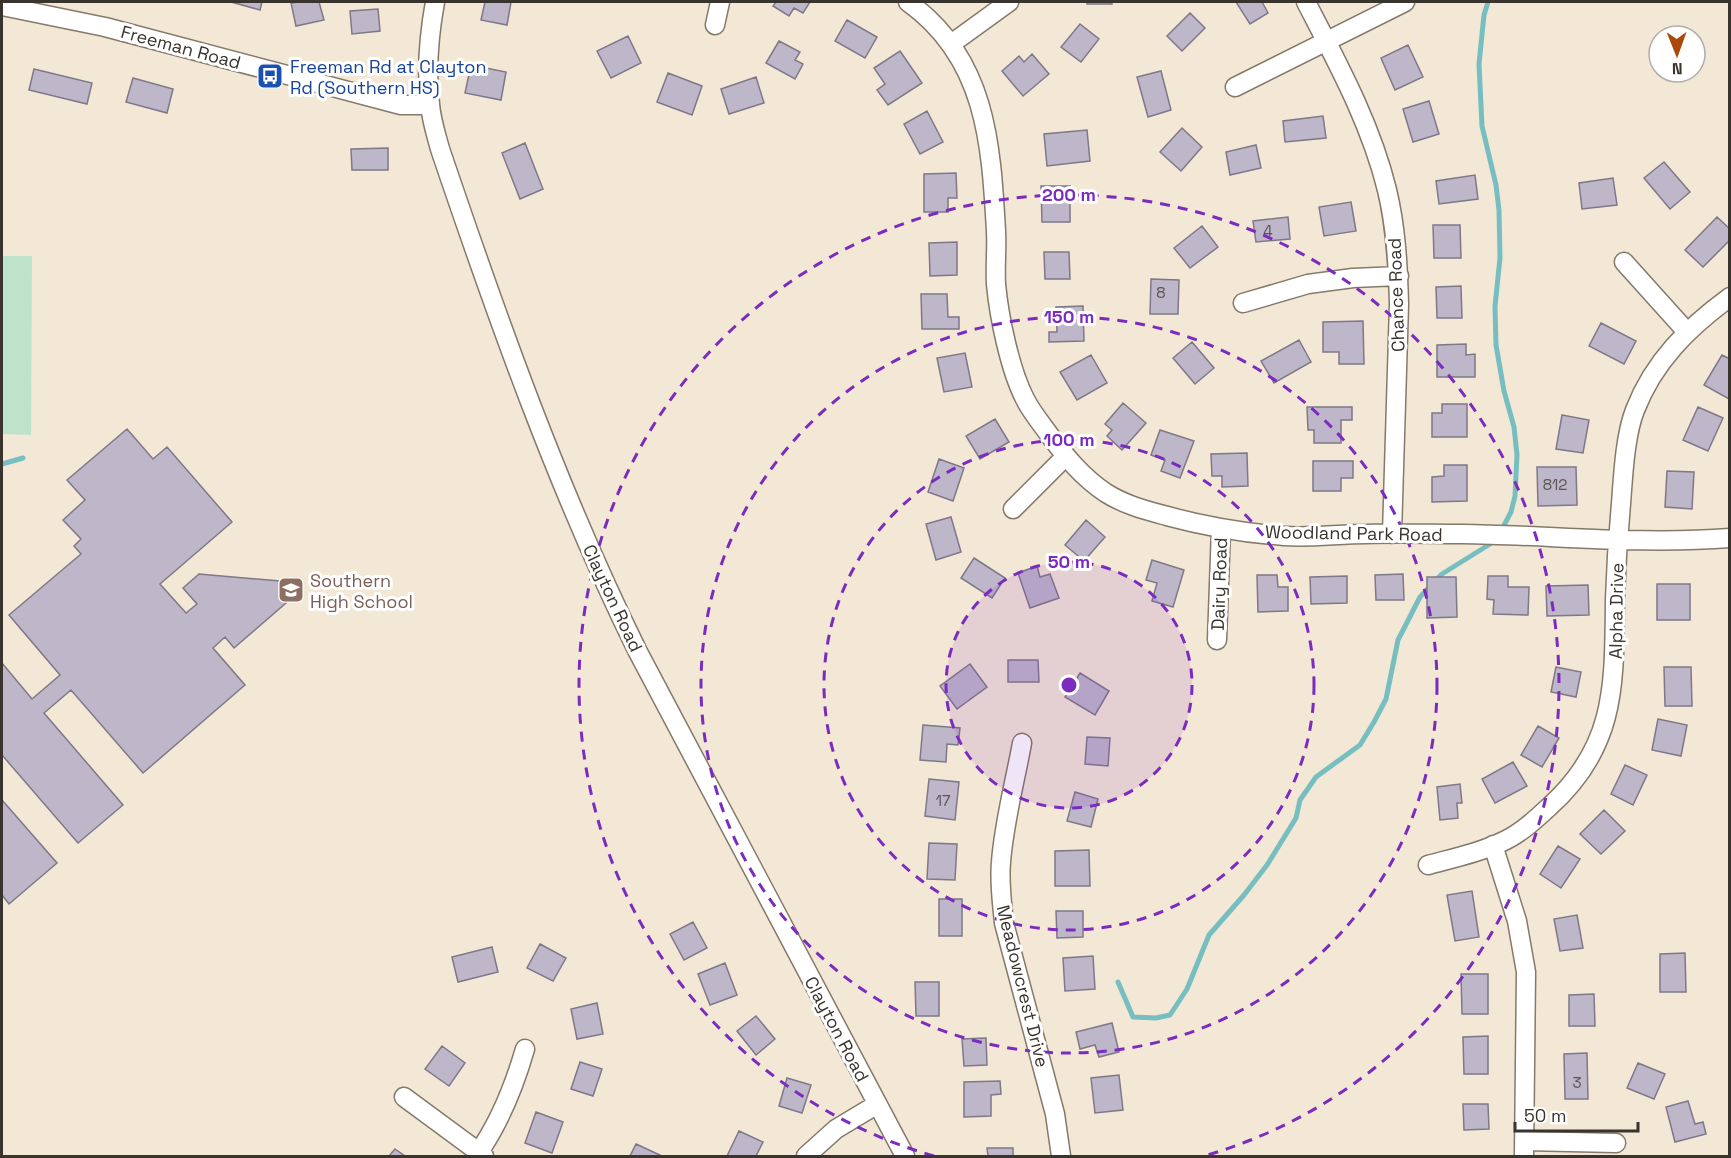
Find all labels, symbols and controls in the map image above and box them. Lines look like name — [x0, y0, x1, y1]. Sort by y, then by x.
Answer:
street label: Freeman Road — [119, 20, 243, 74]
north arrow — [1647, 24, 1707, 84]
place label: Freeman Rd at Clayton Rd (Southern HS) — [290, 55, 486, 99]
text: N — [1672, 58, 1683, 79]
bus stop icon: Freeman Rd at Clayton Rd (Southern HS) — [255, 61, 285, 91]
text: 200 m — [1042, 183, 1096, 206]
house number: 4 — [1263, 221, 1273, 240]
street label: Chance Road — [1383, 238, 1409, 352]
house number: 8 — [1156, 283, 1166, 302]
text: 150 m — [1044, 305, 1094, 328]
text: 100 m — [1043, 428, 1095, 451]
house number: 812 — [1543, 475, 1567, 494]
street label: Woodland Park Road — [1265, 520, 1443, 546]
street label: Dairy Road — [1206, 537, 1232, 631]
street label: Clayton Road — [578, 541, 648, 655]
text: 50 m — [1048, 550, 1090, 573]
street label: Alpha Drive — [1604, 563, 1628, 659]
place label: Southern High School — [310, 569, 413, 613]
school or university icon: Southern High School — [276, 575, 306, 605]
centre of rings — [1059, 675, 1079, 695]
house number: 17 — [936, 791, 950, 810]
street label: Meadowcrest Drive — [992, 903, 1054, 1069]
street label: Clayton Road — [800, 972, 874, 1086]
house number: 3 — [1572, 1073, 1582, 1092]
scale bar — [1515, 1095, 1638, 1133]
text: 50 m — [1524, 1104, 1566, 1127]

